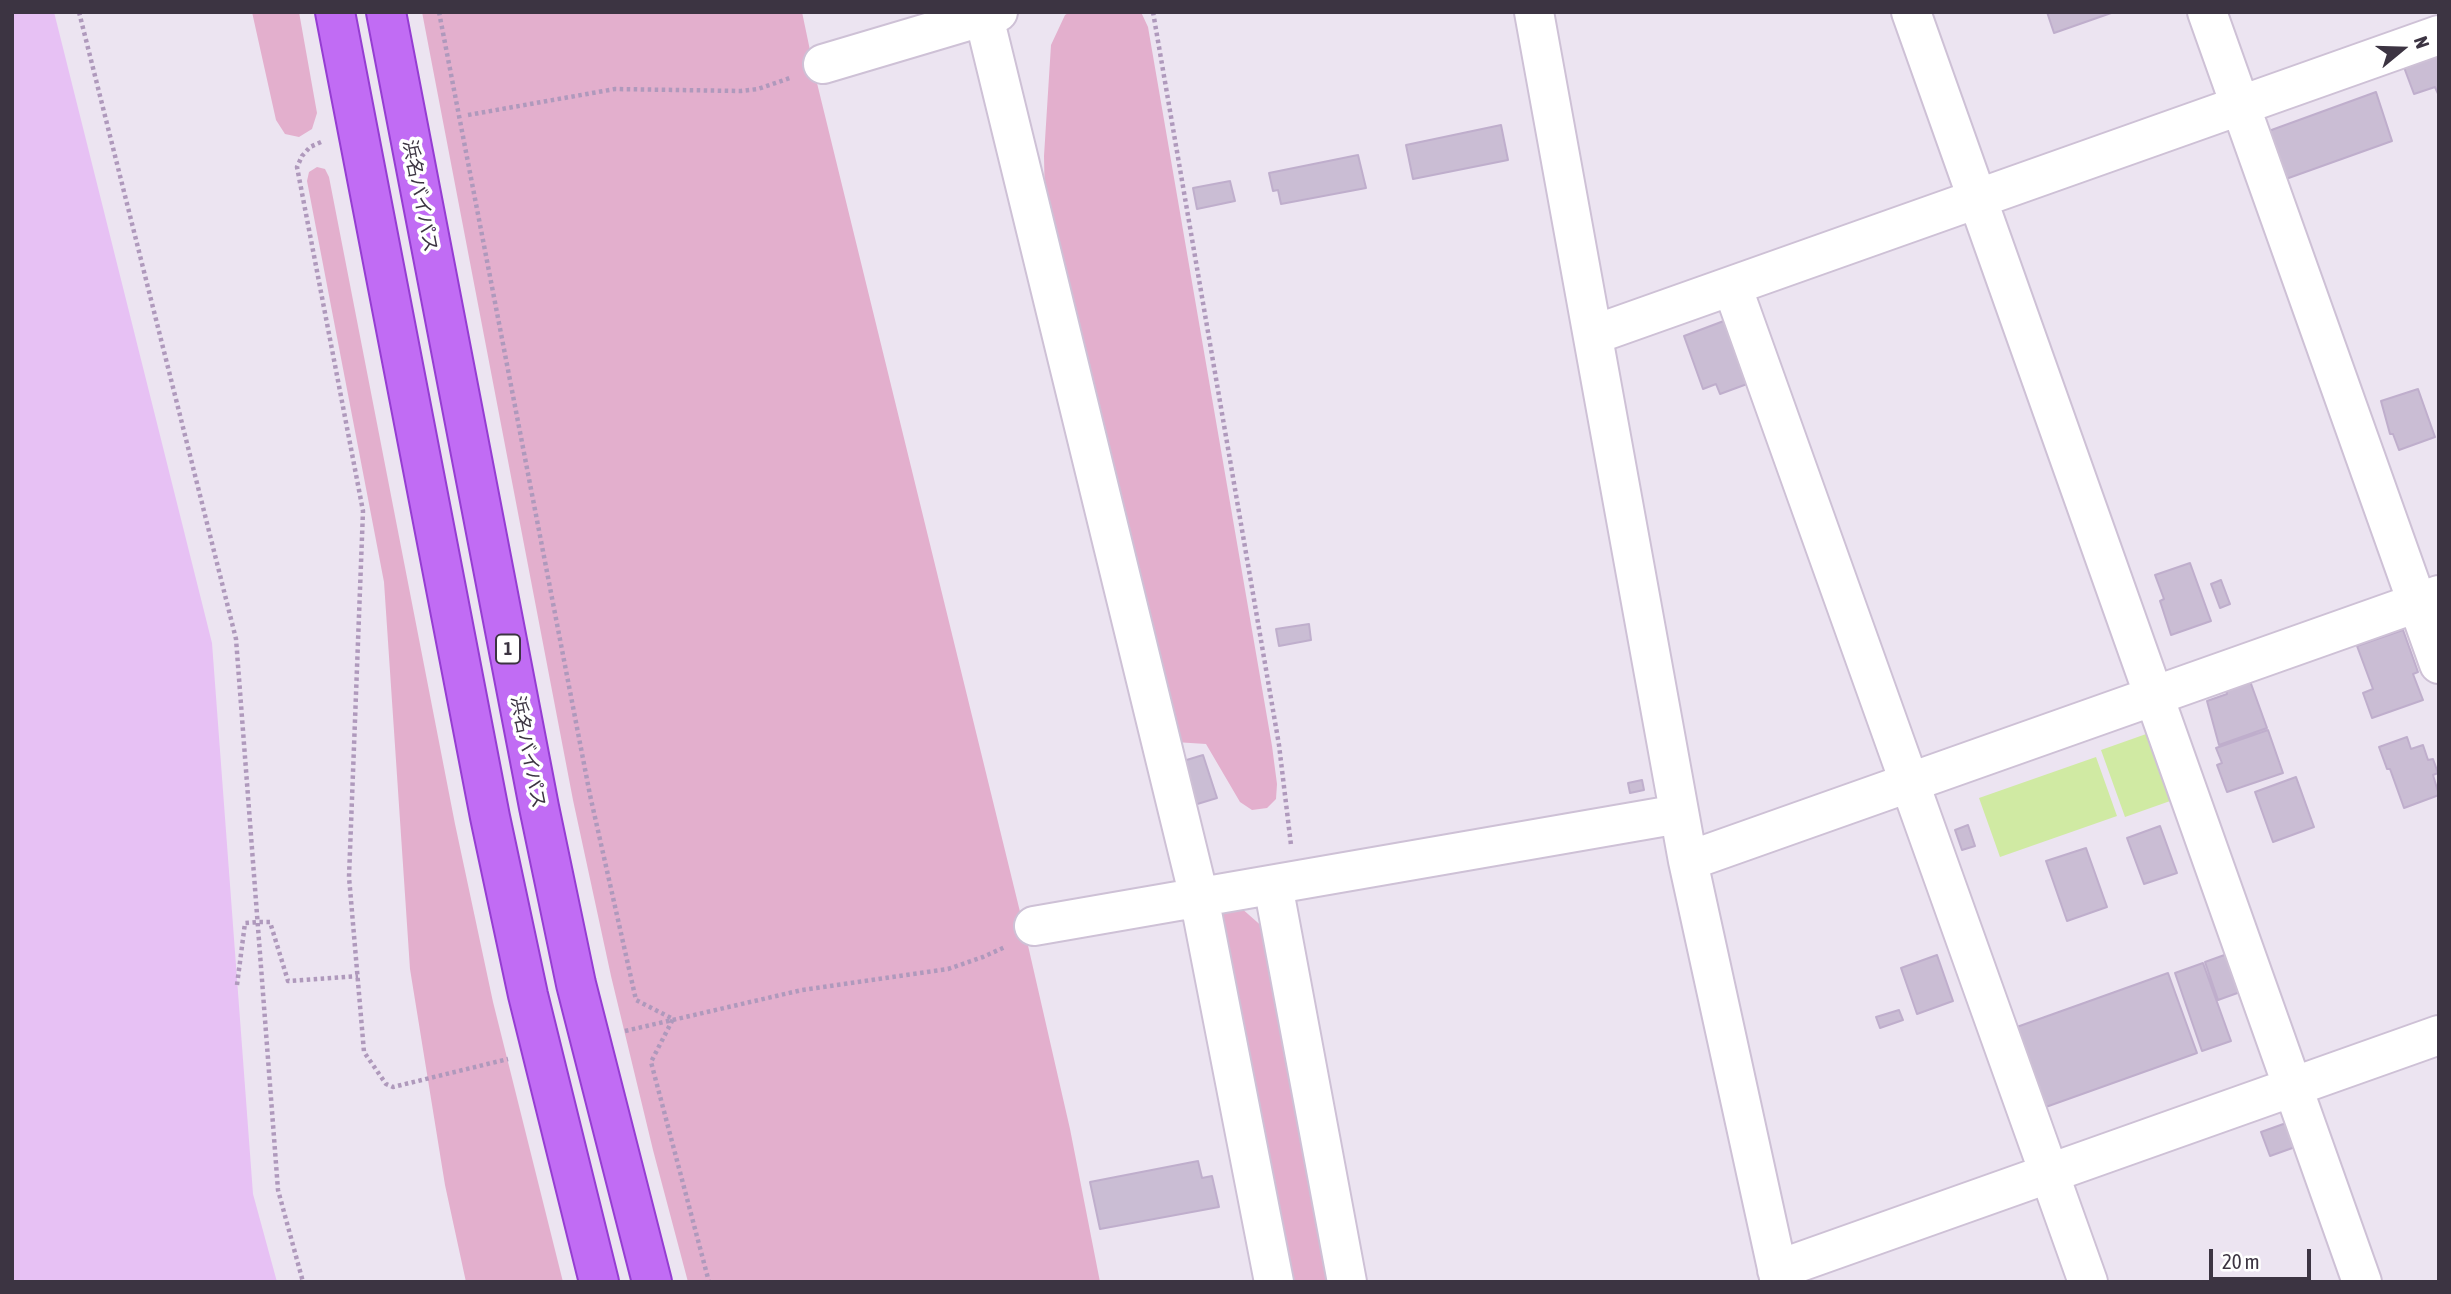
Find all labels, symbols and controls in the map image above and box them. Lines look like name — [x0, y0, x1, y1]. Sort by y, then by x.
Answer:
north arrow — [2367, 14, 2437, 84]
text: N — [2410, 33, 2434, 51]
street label: 浜名バイパス — [398, 138, 442, 254]
road number: 1 — [496, 634, 520, 664]
street label: 浜名バイパス — [506, 694, 550, 810]
scale bar — [2213, 1234, 2314, 1278]
text: 20 m — [2222, 1249, 2260, 1273]

